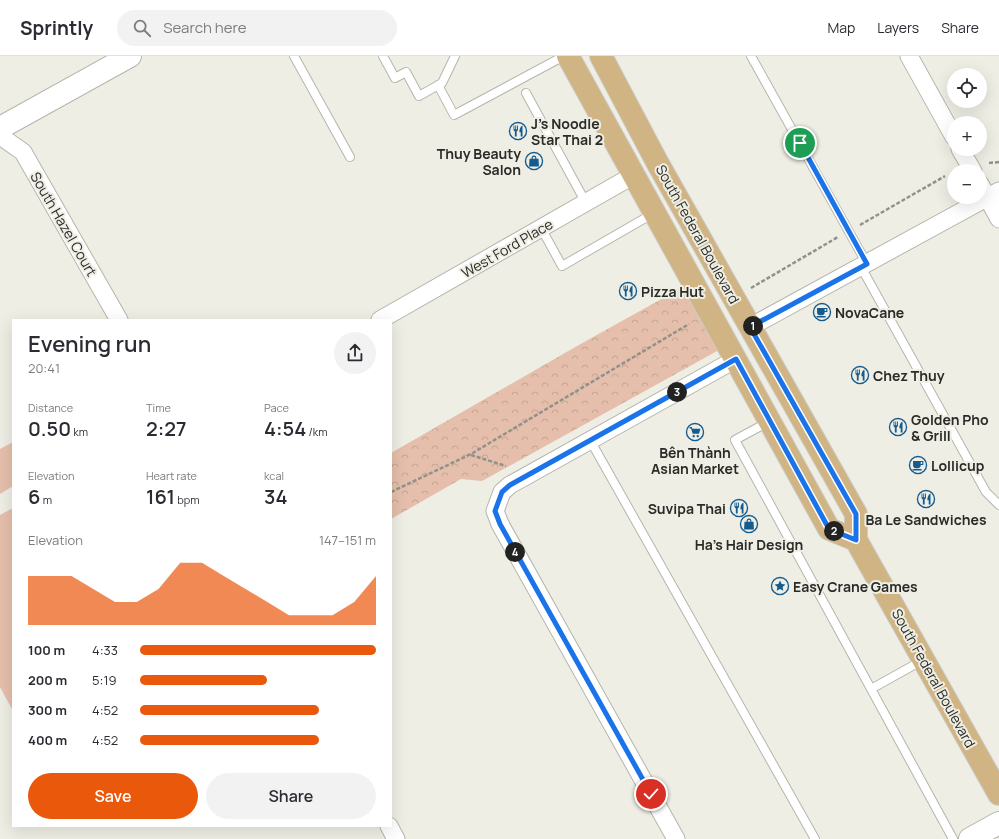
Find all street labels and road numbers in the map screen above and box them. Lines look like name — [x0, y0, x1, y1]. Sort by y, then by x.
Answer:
street label: South Federal Boulevard — [652, 161, 744, 307]
street label: South Hazel Court — [26, 168, 102, 280]
street label: West Ford Place — [458, 214, 556, 282]
street label: South Federal Boulevard — [888, 605, 980, 751]

